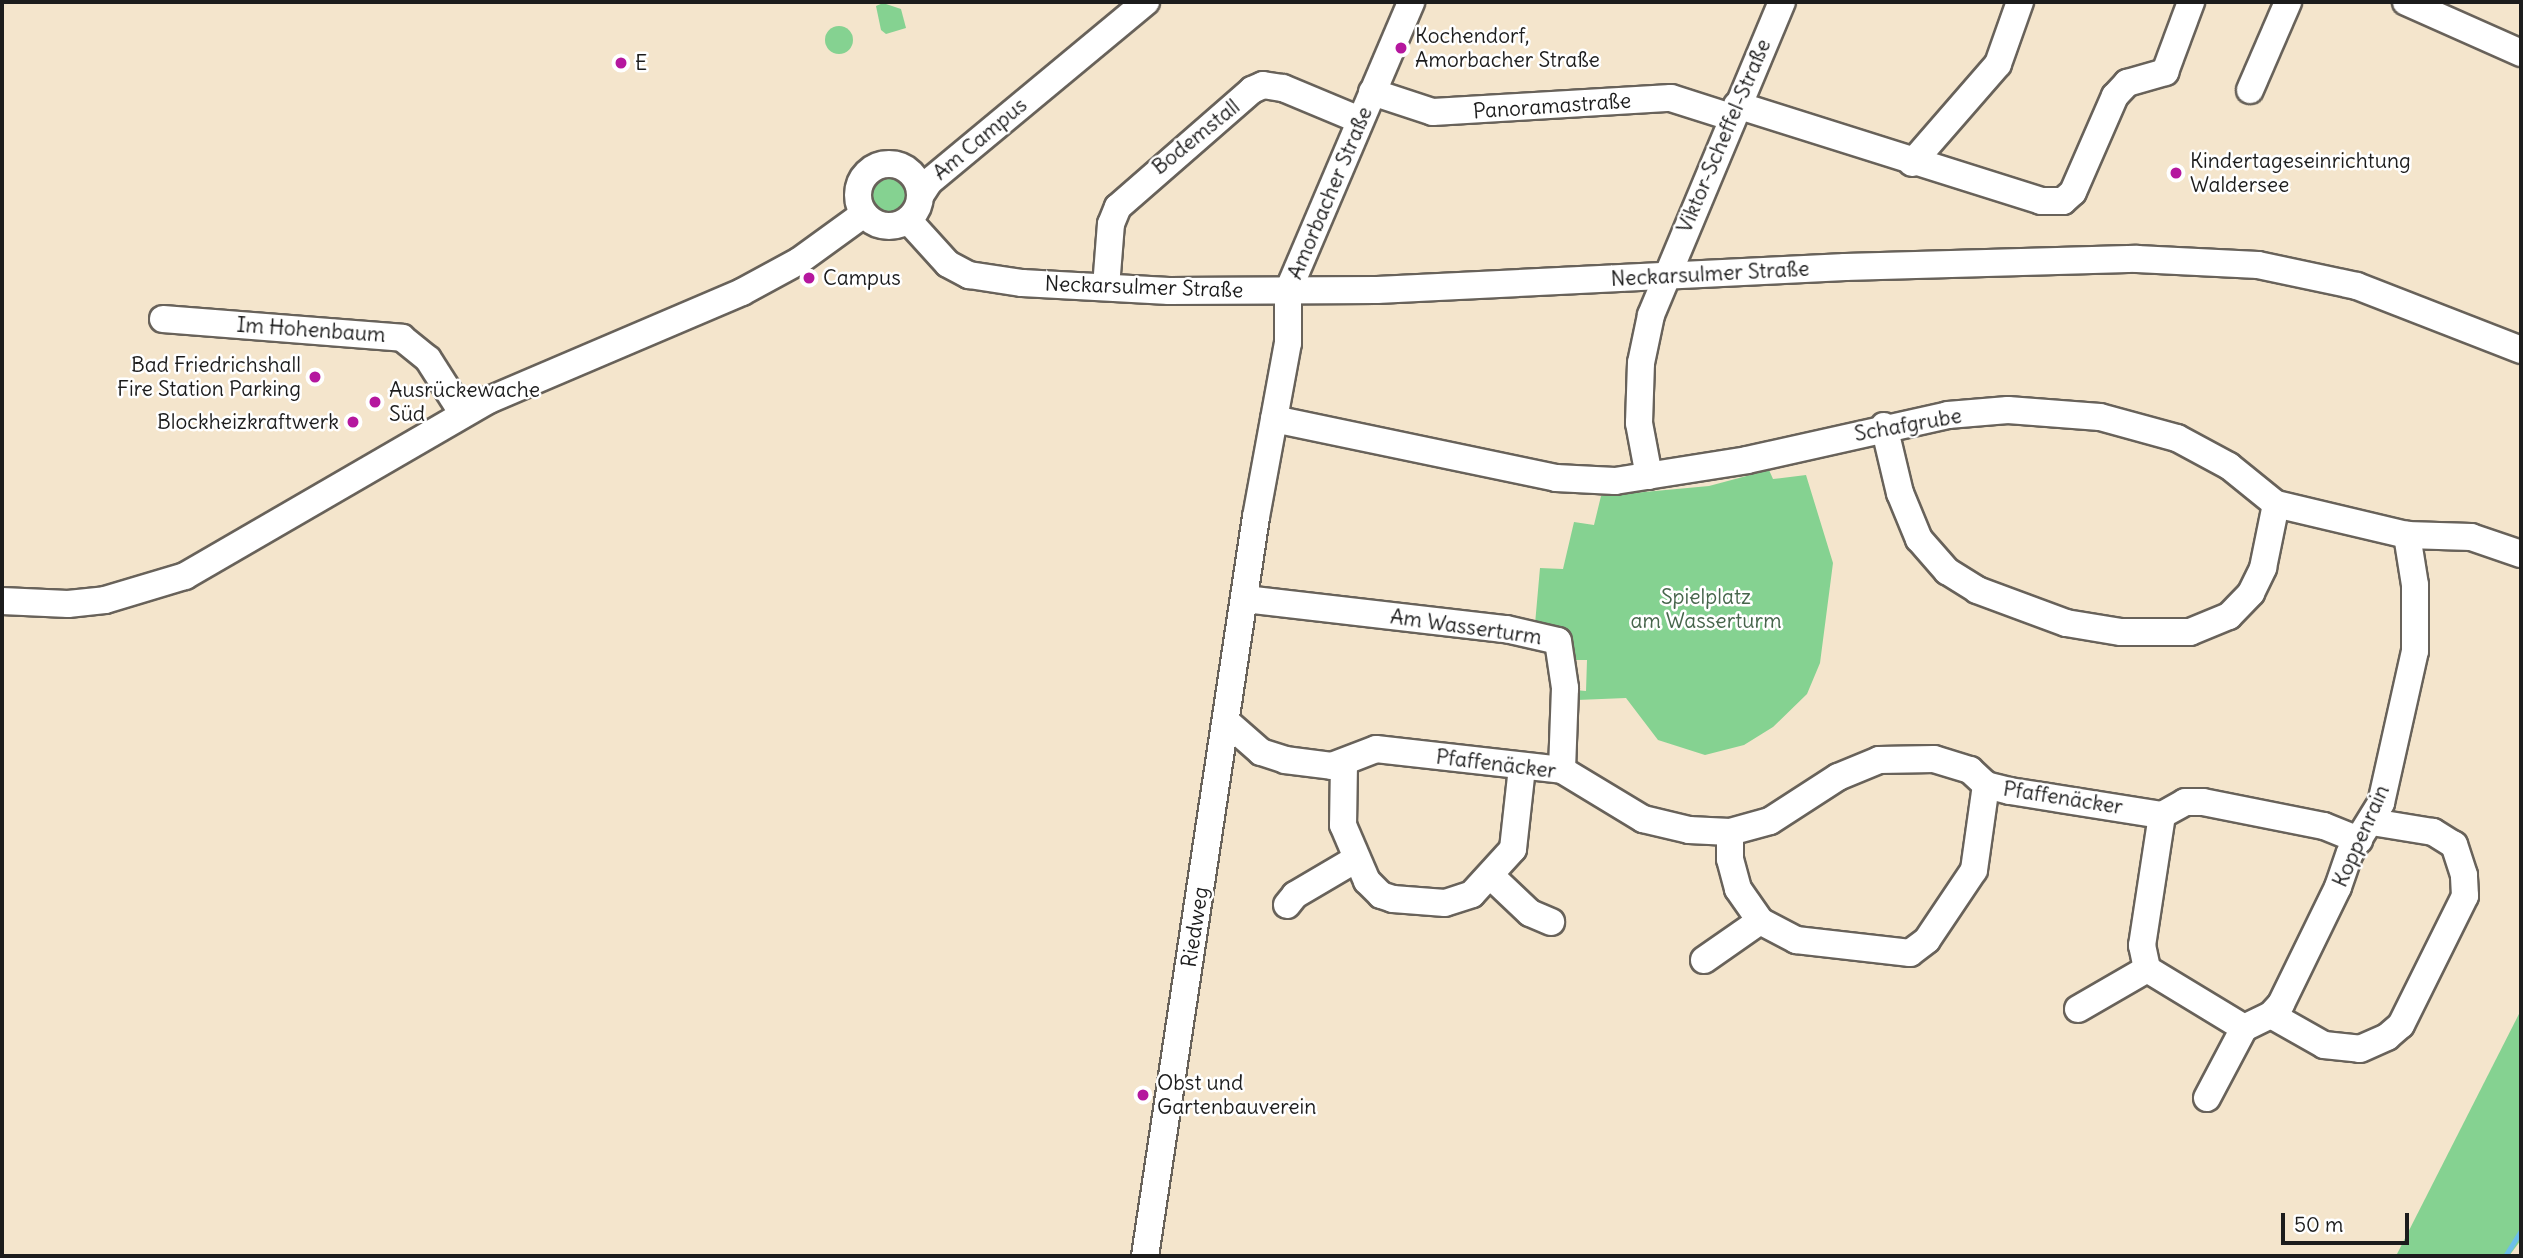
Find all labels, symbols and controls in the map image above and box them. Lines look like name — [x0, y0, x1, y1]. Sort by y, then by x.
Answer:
place label: Kochendorf, Amorbacher Straße — [1415, 23, 1600, 73]
street label: Viktor-Scheffel-Straße — [1672, 35, 1776, 237]
marker: Kochendorf, Amorbacher Straße — [1393, 40, 1409, 56]
place label: E — [635, 50, 647, 76]
marker: E — [613, 55, 629, 71]
street label: Panoramastraße — [1472, 88, 1632, 124]
street label: Am Campus — [928, 92, 1032, 186]
street label: Bodemstall — [1147, 94, 1245, 180]
street label: Amorbacher Straße — [1282, 103, 1378, 283]
place label: Kindertageseinrichtung Waldersee — [2190, 148, 2411, 198]
marker: Kindertageseinrichtung Waldersee — [2168, 165, 2184, 181]
street label: Neckarsulmer Straße — [1610, 256, 1810, 292]
place label: Campus — [823, 265, 901, 291]
marker: Campus — [801, 270, 817, 286]
street label: Neckarsulmer Straße — [1044, 271, 1244, 303]
street label: Im Hohenbaum — [236, 312, 386, 348]
place label: Bad Friedrichshall Fire Station Parking — [117, 352, 301, 402]
marker: Bad Friedrichshall Fire Station Parking — [307, 369, 323, 385]
place label: Ausrückewache Süd — [389, 377, 540, 427]
marker: Ausrückewache Süd — [367, 394, 383, 410]
street label: Schafgrube — [1852, 403, 1964, 447]
place label: Blockheizkraftwerk — [157, 409, 339, 435]
marker: Blockheizkraftwerk — [345, 414, 361, 430]
park label: Spielplatz am Wasserturm — [1630, 584, 1782, 634]
street label: Am Wasserturm — [1389, 604, 1543, 650]
street label: Pfaffenäcker — [1434, 744, 1558, 784]
street label: Pfaffenäcker — [2001, 776, 2125, 820]
street label: Koppenrain — [2327, 781, 2395, 891]
street label: Riedweg — [1176, 885, 1214, 969]
place label: Obst und Gartenbauverein — [1157, 1070, 1316, 1120]
marker: Obst und Gartenbauverein — [1135, 1087, 1151, 1103]
scale bar — [2285, 1198, 2413, 1242]
text: 50 m — [2294, 1211, 2343, 1238]

